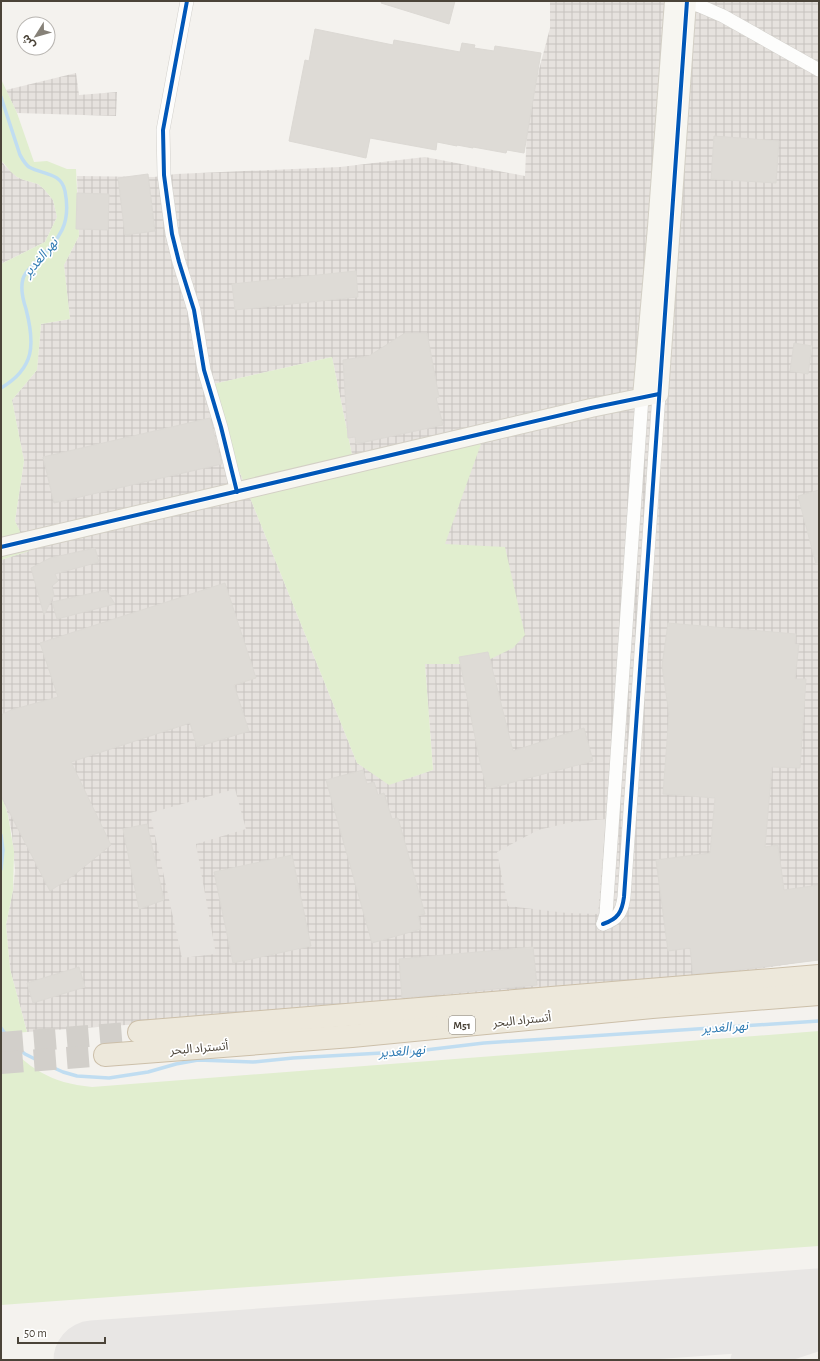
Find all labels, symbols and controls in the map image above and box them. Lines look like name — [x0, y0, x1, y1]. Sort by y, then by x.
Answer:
north arrow — [16, 16, 56, 56]
text: ش — [19, 32, 38, 51]
water label: نهر الغدير — [20, 235, 62, 281]
street label: أتستراد البحر — [491, 1009, 552, 1030]
road number: M51 — [449, 1016, 475, 1034]
water label: نهر الغدير — [700, 1020, 750, 1037]
street label: أتستراد البحر — [168, 1038, 229, 1058]
water label: نهر الغدير — [377, 1044, 427, 1061]
scale bar — [18, 1319, 105, 1345]
text: 50 m — [24, 1327, 47, 1339]

